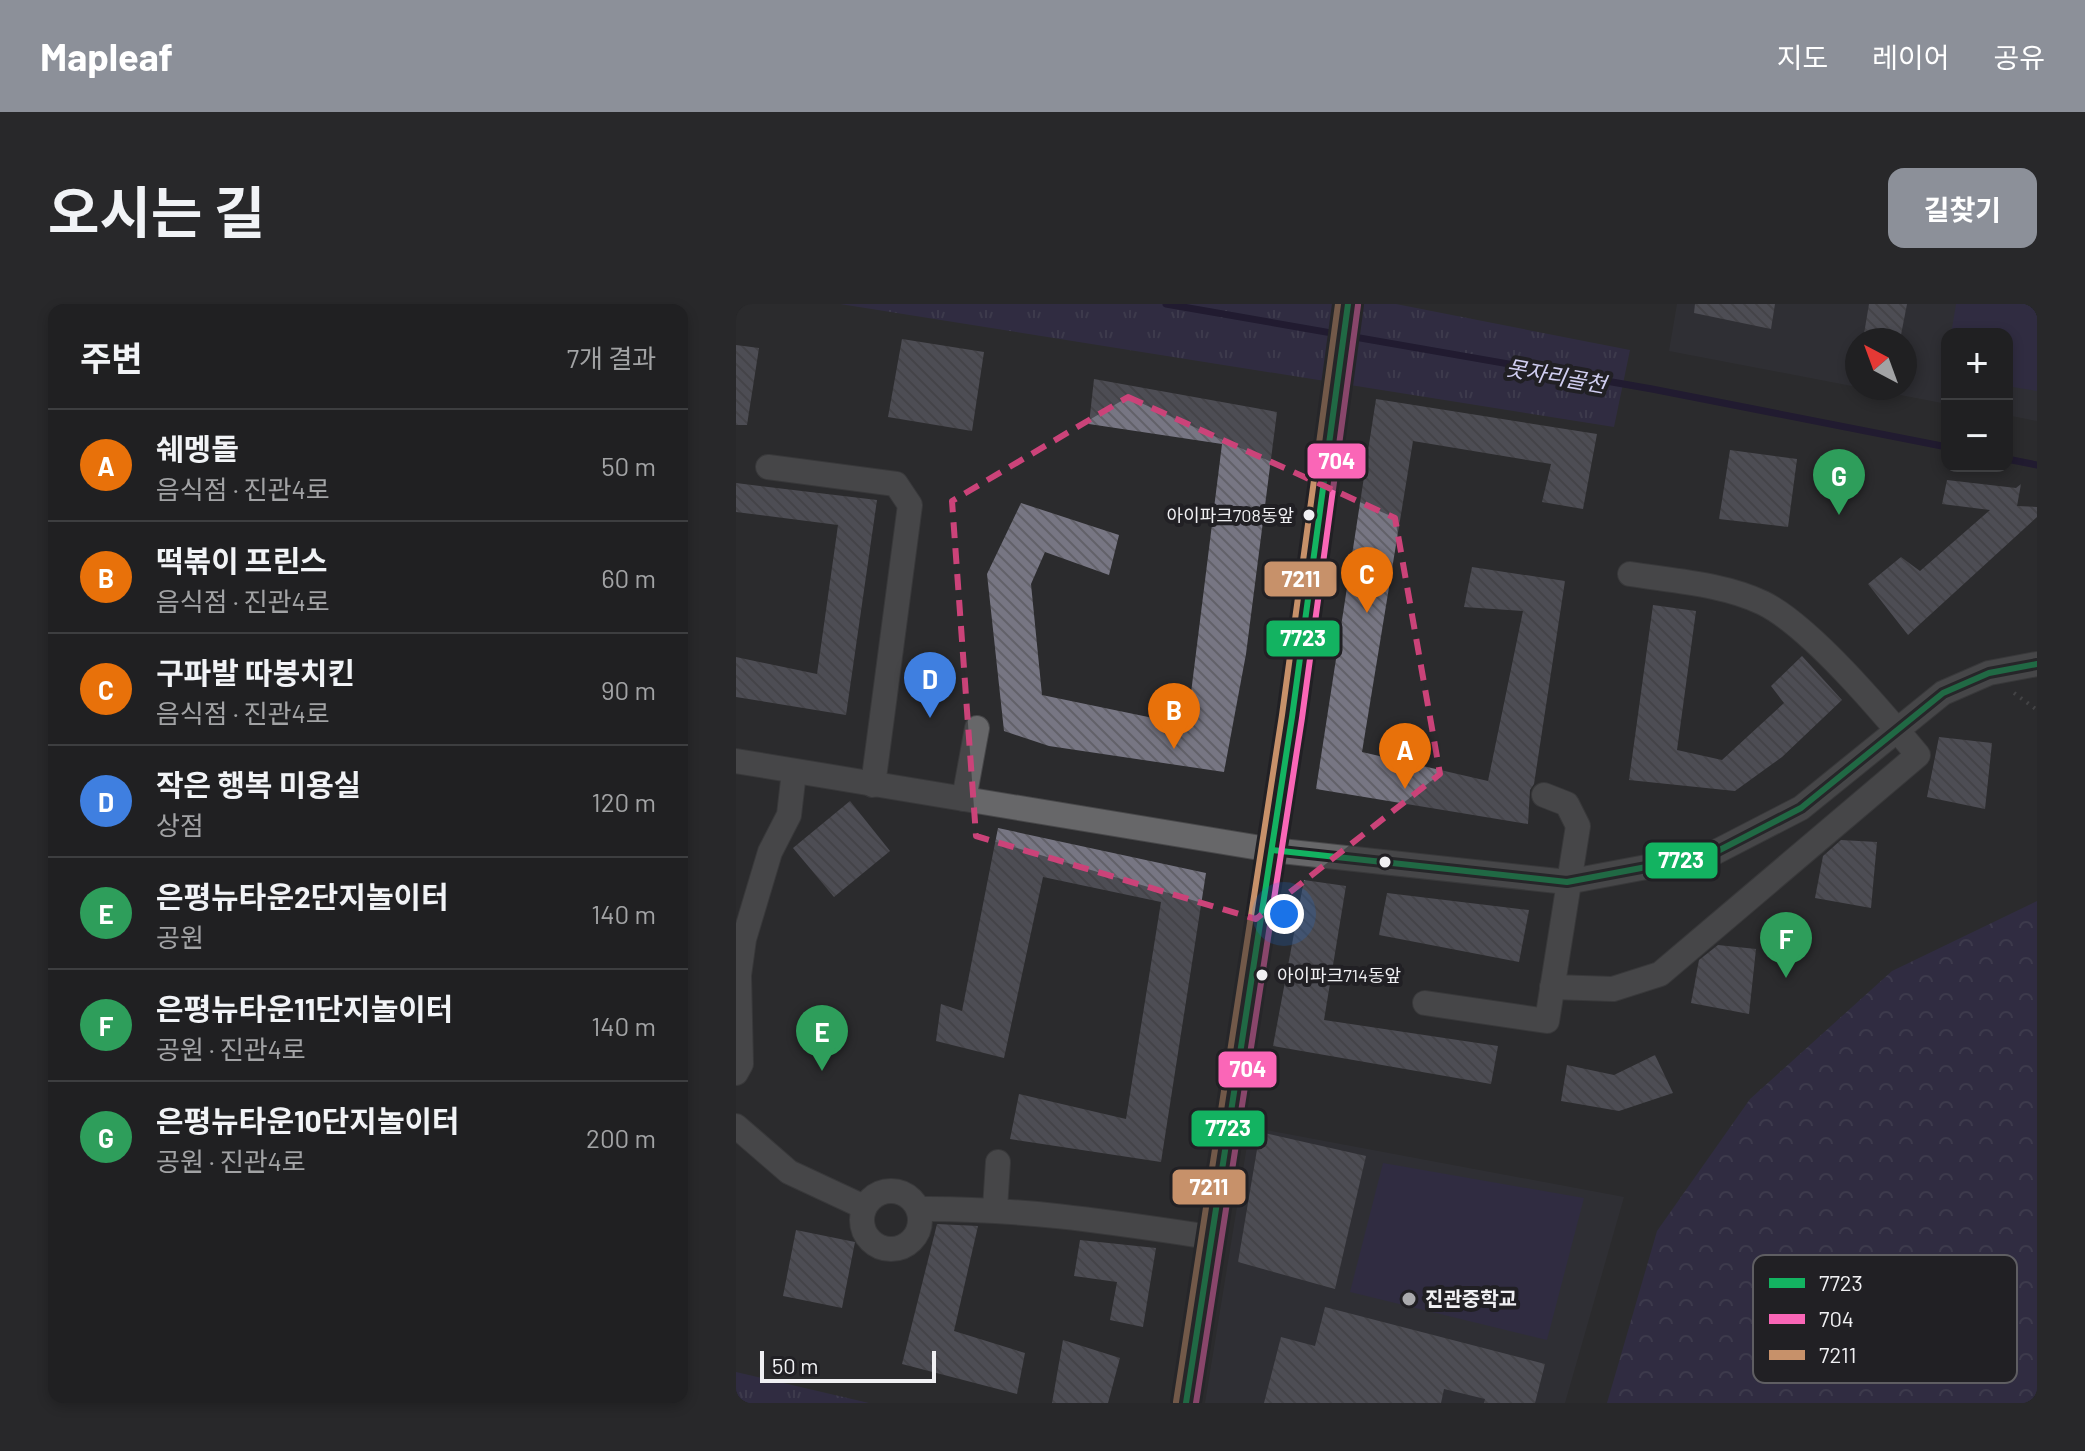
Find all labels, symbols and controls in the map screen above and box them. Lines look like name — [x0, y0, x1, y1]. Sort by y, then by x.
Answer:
text: Mapleaf — [40, 33, 173, 79]
text: 지도 — [1777, 40, 1828, 74]
text: 레이어 — [1872, 40, 1949, 74]
text: 공유 — [1993, 40, 2045, 74]
button: 길찾기 — [1888, 168, 2037, 248]
text: 오시는 길 — [48, 177, 265, 244]
north arrow — [1845, 328, 1917, 400]
map controls — [1941, 328, 2013, 472]
button: + — [1941, 328, 2013, 400]
text: 주변 — [80, 337, 143, 378]
text: 7개 결과 — [567, 342, 656, 373]
water label: 못자리골천 — [1504, 353, 1611, 397]
button: − — [1941, 400, 2013, 472]
text: 쉐멩돌 — [156, 430, 239, 466]
line badge: 704 — [1306, 442, 1367, 480]
text: 704 — [1319, 447, 1355, 473]
pin: G — [1813, 449, 1865, 515]
text: A — [97, 450, 115, 481]
text: 50 m — [601, 450, 656, 481]
text: 음식점 · 진관4로 — [156, 473, 330, 504]
place label: 아이파크708동앞 — [1167, 504, 1294, 526]
marker: 아이파크708동앞 — [1301, 507, 1317, 523]
text: 떡볶이 프린스 — [156, 542, 328, 578]
pin: C — [1341, 547, 1393, 613]
line badge: 7211 — [1263, 560, 1338, 598]
text: B — [98, 562, 114, 593]
text: 60 m — [601, 562, 656, 593]
text: 7211 — [1282, 565, 1320, 591]
text: 음식점 · 진관4로 — [156, 585, 330, 616]
line badge: 7723 — [1265, 619, 1341, 658]
text: 7723 — [1280, 624, 1326, 650]
pin: D — [904, 652, 956, 718]
text: 구파발 따봉치킨 — [156, 654, 355, 690]
text: C — [98, 674, 114, 705]
text: 90 m — [601, 674, 656, 705]
pin: B — [1148, 683, 1200, 749]
text: 음식점 · 진관4로 — [156, 697, 330, 728]
pin: A — [1379, 723, 1431, 789]
text: 작은 행복 미용실 — [156, 766, 361, 802]
text: D — [98, 786, 114, 817]
text: 120 m — [592, 786, 656, 817]
text: 상점 — [156, 809, 204, 840]
line badge: 7723 — [1644, 841, 1719, 880]
text: 7723 — [1658, 846, 1704, 872]
unlabelled marker — [1377, 854, 1393, 870]
text: 은평뉴타운2단지놀이터 — [156, 878, 449, 914]
your location — [1264, 894, 1304, 934]
text: E — [98, 898, 114, 929]
text: 140 m — [591, 898, 656, 929]
pin: F — [1760, 912, 1812, 978]
text: 공원 — [156, 921, 204, 952]
place label: 아이파크714동앞 — [1277, 964, 1401, 986]
marker: 아이파크714동앞 — [1254, 967, 1270, 983]
text: 은평뉴타운11단지놀이터 — [156, 990, 453, 1026]
pin: E — [796, 1005, 848, 1071]
text: F — [99, 1010, 113, 1041]
text: 140 m — [591, 1010, 656, 1041]
text: 공원 · 진관4로 — [156, 1033, 306, 1064]
line badge: 704 — [1217, 1050, 1278, 1089]
text: 704 — [1230, 1055, 1266, 1081]
text: 은평뉴타운10단지놀이터 — [156, 1102, 460, 1138]
line badge: 7723 — [1190, 1109, 1266, 1148]
text: 7723 — [1205, 1114, 1251, 1140]
text: G — [98, 1122, 114, 1153]
text: 200 m — [586, 1122, 656, 1153]
text: 공원 · 진관4로 — [156, 1145, 306, 1176]
line badge: 7211 — [1171, 1168, 1247, 1206]
text: 7211 — [1190, 1173, 1228, 1199]
legend — [1753, 1255, 2017, 1383]
text: 7723 — [1819, 1269, 1863, 1295]
place label: 진관중학교 — [1425, 1286, 1517, 1310]
marker: 진관중학교 — [1400, 1290, 1418, 1308]
text: 704 — [1819, 1305, 1854, 1331]
text: 7211 — [1819, 1341, 1856, 1367]
scale bar — [760, 1347, 936, 1383]
text: 50 m — [772, 1352, 818, 1378]

